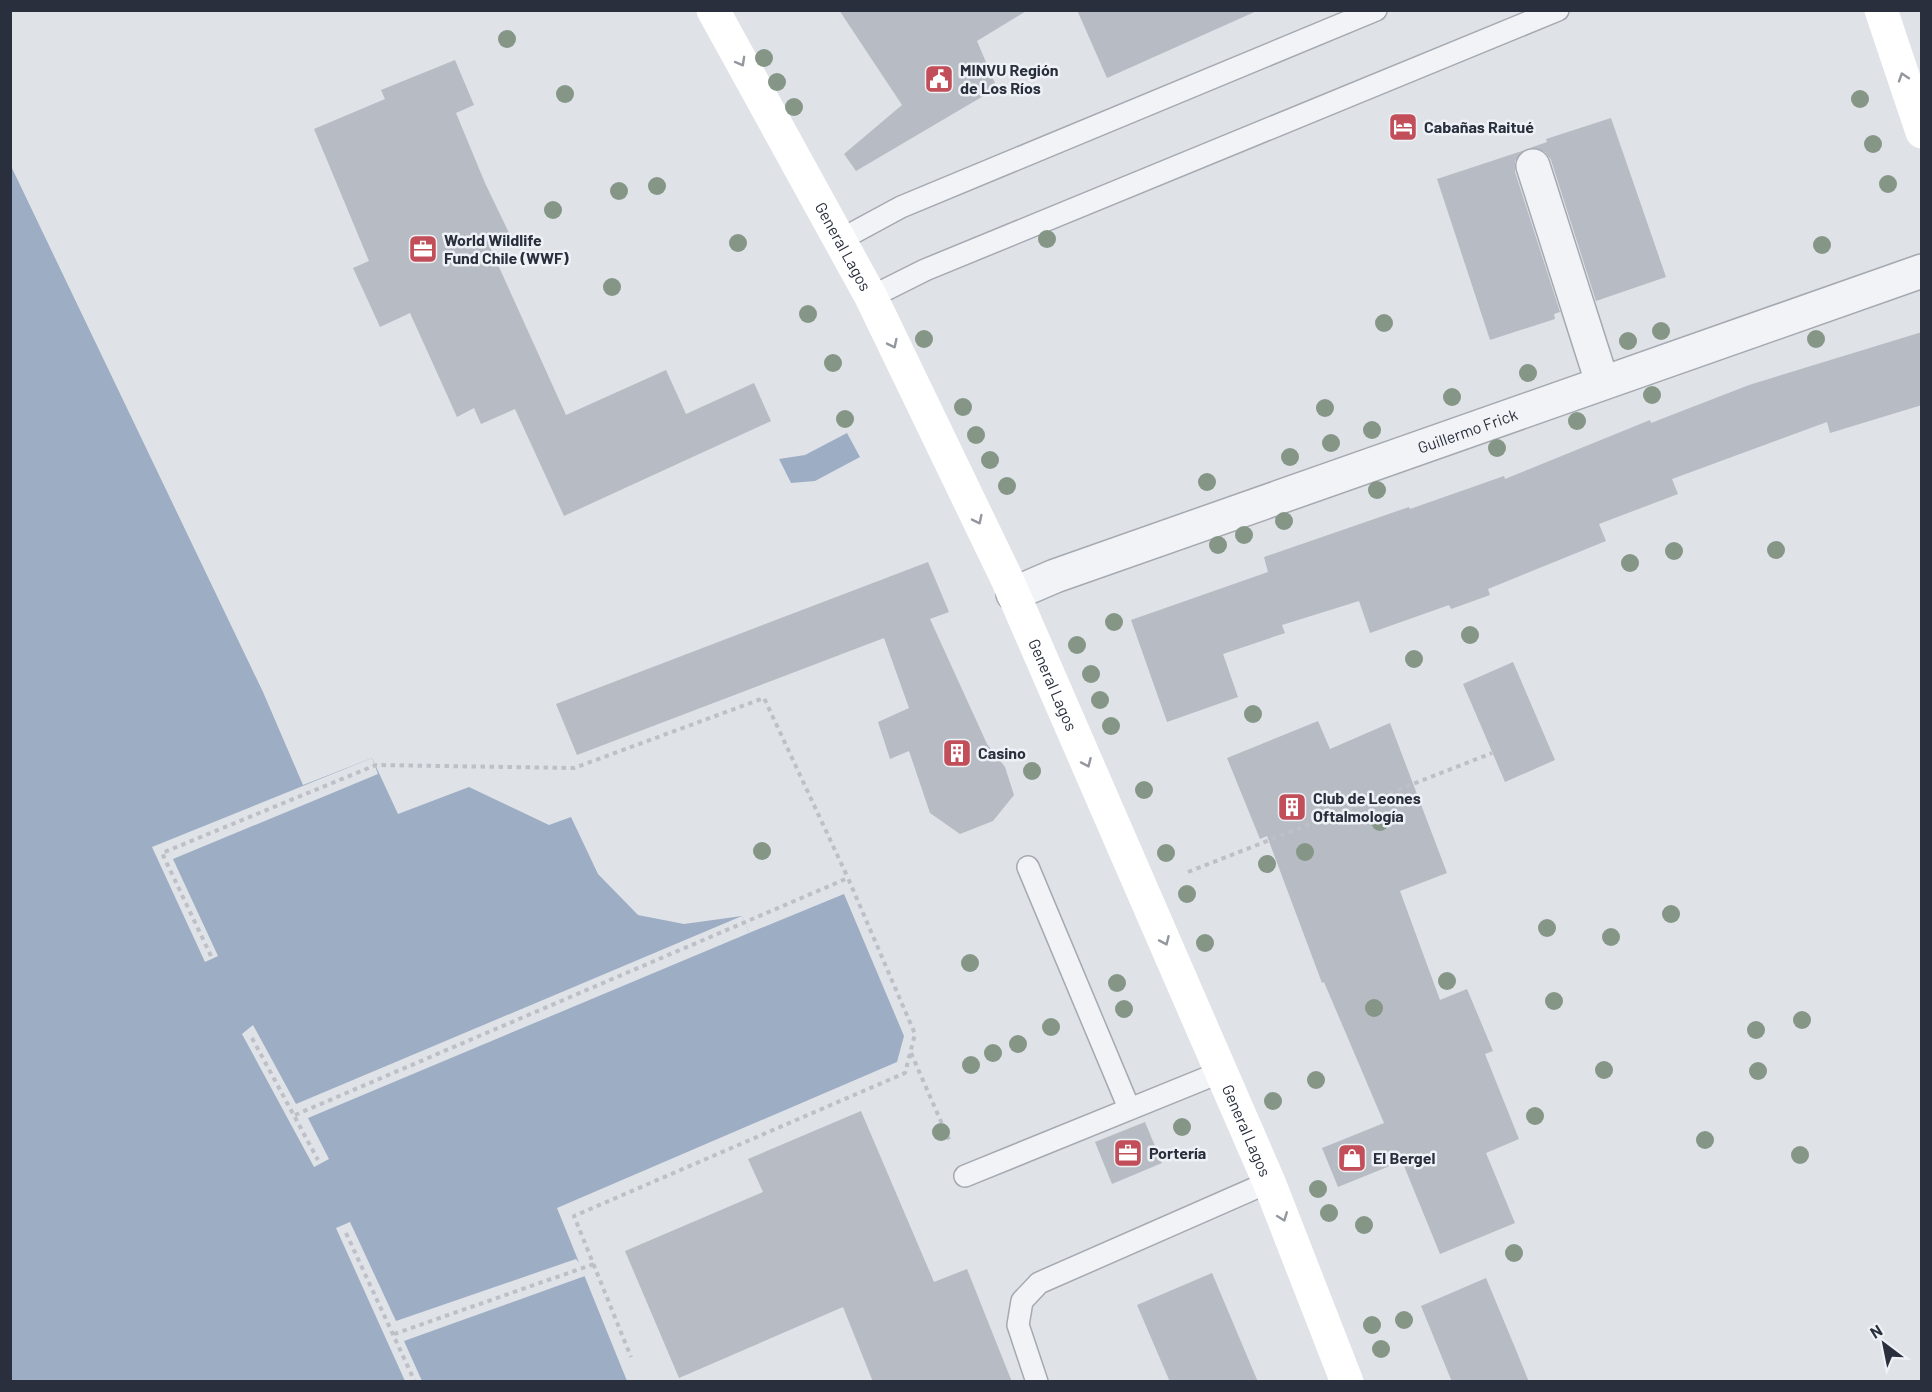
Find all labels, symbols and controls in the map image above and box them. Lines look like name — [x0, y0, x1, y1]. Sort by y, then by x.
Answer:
one-way arrow — [734, 56, 746, 66]
place label: MINVU Región de Los Ríos — [960, 60, 1058, 97]
public building icon: MINVU Región de Los Ríos — [923, 63, 955, 95]
one-way arrow — [1898, 72, 1910, 83]
hotel icon: Cabañas Raitué — [1387, 111, 1419, 143]
place label: Cabañas Raitué — [1424, 117, 1534, 136]
street label: General Lagos — [812, 199, 876, 294]
place label: World Wildlife Fund Chile (WWF) — [444, 230, 569, 267]
office icon: World Wildlife Fund Chile (WWF) — [407, 233, 439, 265]
one-way arrow — [886, 338, 898, 349]
street label: Guillermo Frick — [1415, 404, 1520, 457]
one-way arrow — [971, 514, 983, 525]
street label: General Lagos — [1025, 636, 1082, 734]
building icon: Casino — [941, 737, 973, 769]
place label: Casino — [978, 743, 1026, 762]
one-way arrow — [1080, 756, 1092, 767]
place label: Club de Leones Oftalmología — [1313, 788, 1421, 825]
building icon: Club de Leones Oftalmología — [1276, 791, 1308, 823]
one-way arrow — [1157, 935, 1169, 946]
street label: General Lagos — [1219, 1081, 1275, 1179]
office icon: Portería — [1112, 1137, 1144, 1169]
shop icon: El Bergel — [1336, 1142, 1368, 1174]
place label: Portería — [1149, 1143, 1206, 1162]
place label: El Bergel — [1373, 1148, 1435, 1167]
one-way arrow — [1276, 1211, 1288, 1222]
north arrow — [1854, 1314, 1914, 1374]
text: N — [1866, 1320, 1885, 1342]

